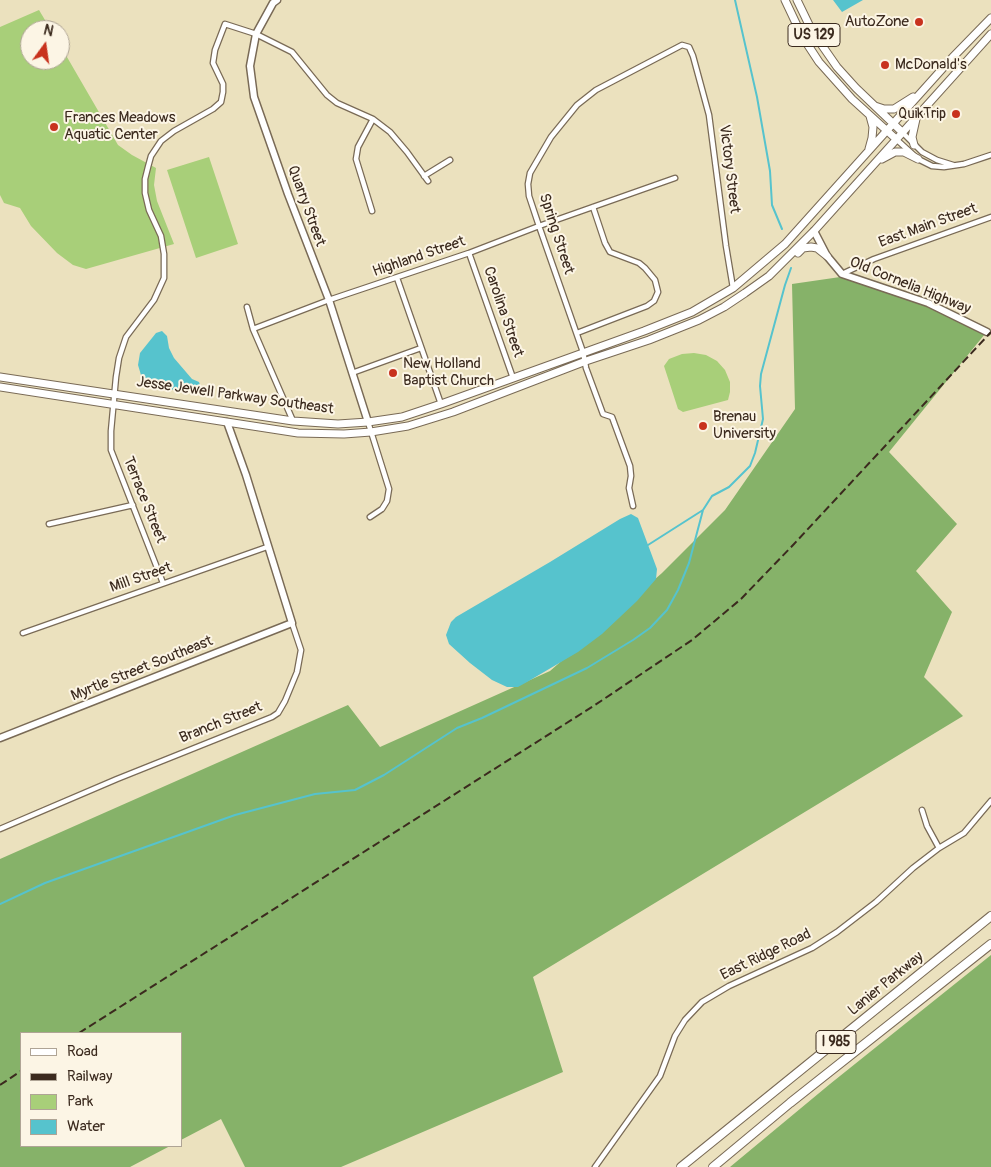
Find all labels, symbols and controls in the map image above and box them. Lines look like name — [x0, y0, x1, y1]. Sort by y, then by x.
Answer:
place label: AutoZone — [845, 13, 909, 31]
marker: AutoZone — [913, 16, 925, 28]
north arrow — [20, 20, 70, 70]
text: N — [42, 22, 55, 40]
road number: US 129 — [788, 24, 840, 46]
place label: McDonald's — [895, 56, 967, 74]
marker: McDonald's — [879, 59, 891, 71]
place label: QuikTrip — [898, 105, 946, 123]
marker: QuikTrip — [950, 108, 962, 120]
place label: Frances Meadows Aquatic Center — [64, 109, 175, 144]
marker: Frances Meadows Aquatic Center — [48, 121, 60, 133]
street label: Victory Street — [715, 124, 743, 214]
street label: Quarry Street — [283, 163, 329, 249]
street label: Spring Street — [535, 191, 577, 277]
street label: East Main Street — [876, 200, 980, 252]
street label: Highland Street — [370, 233, 468, 281]
street label: Old Cornelia Highway — [847, 253, 973, 319]
street label: Carolina Street — [479, 264, 527, 360]
place label: New Holland Baptist Church — [403, 355, 494, 390]
marker: New Holland Baptist Church — [387, 367, 399, 379]
street label: Jesse Jewell Parkway Southeast — [135, 373, 335, 419]
place label: Brenau University — [713, 408, 776, 443]
marker: Brenau University — [697, 420, 709, 432]
street label: Terrace Street — [119, 454, 169, 546]
street label: Mill Street — [108, 559, 174, 597]
street label: Myrtle Street Southeast — [68, 632, 216, 706]
street label: Branch Street — [177, 698, 265, 748]
street label: East Ridge Road — [718, 925, 814, 985]
street label: Lanier Parkway — [845, 948, 927, 1020]
road number: I 985 — [816, 1030, 856, 1054]
legend — [20, 1032, 182, 1147]
text: Road — [67, 1042, 98, 1061]
text: Railway — [67, 1067, 112, 1086]
text: Park — [67, 1092, 93, 1111]
text: Water — [67, 1117, 105, 1136]

